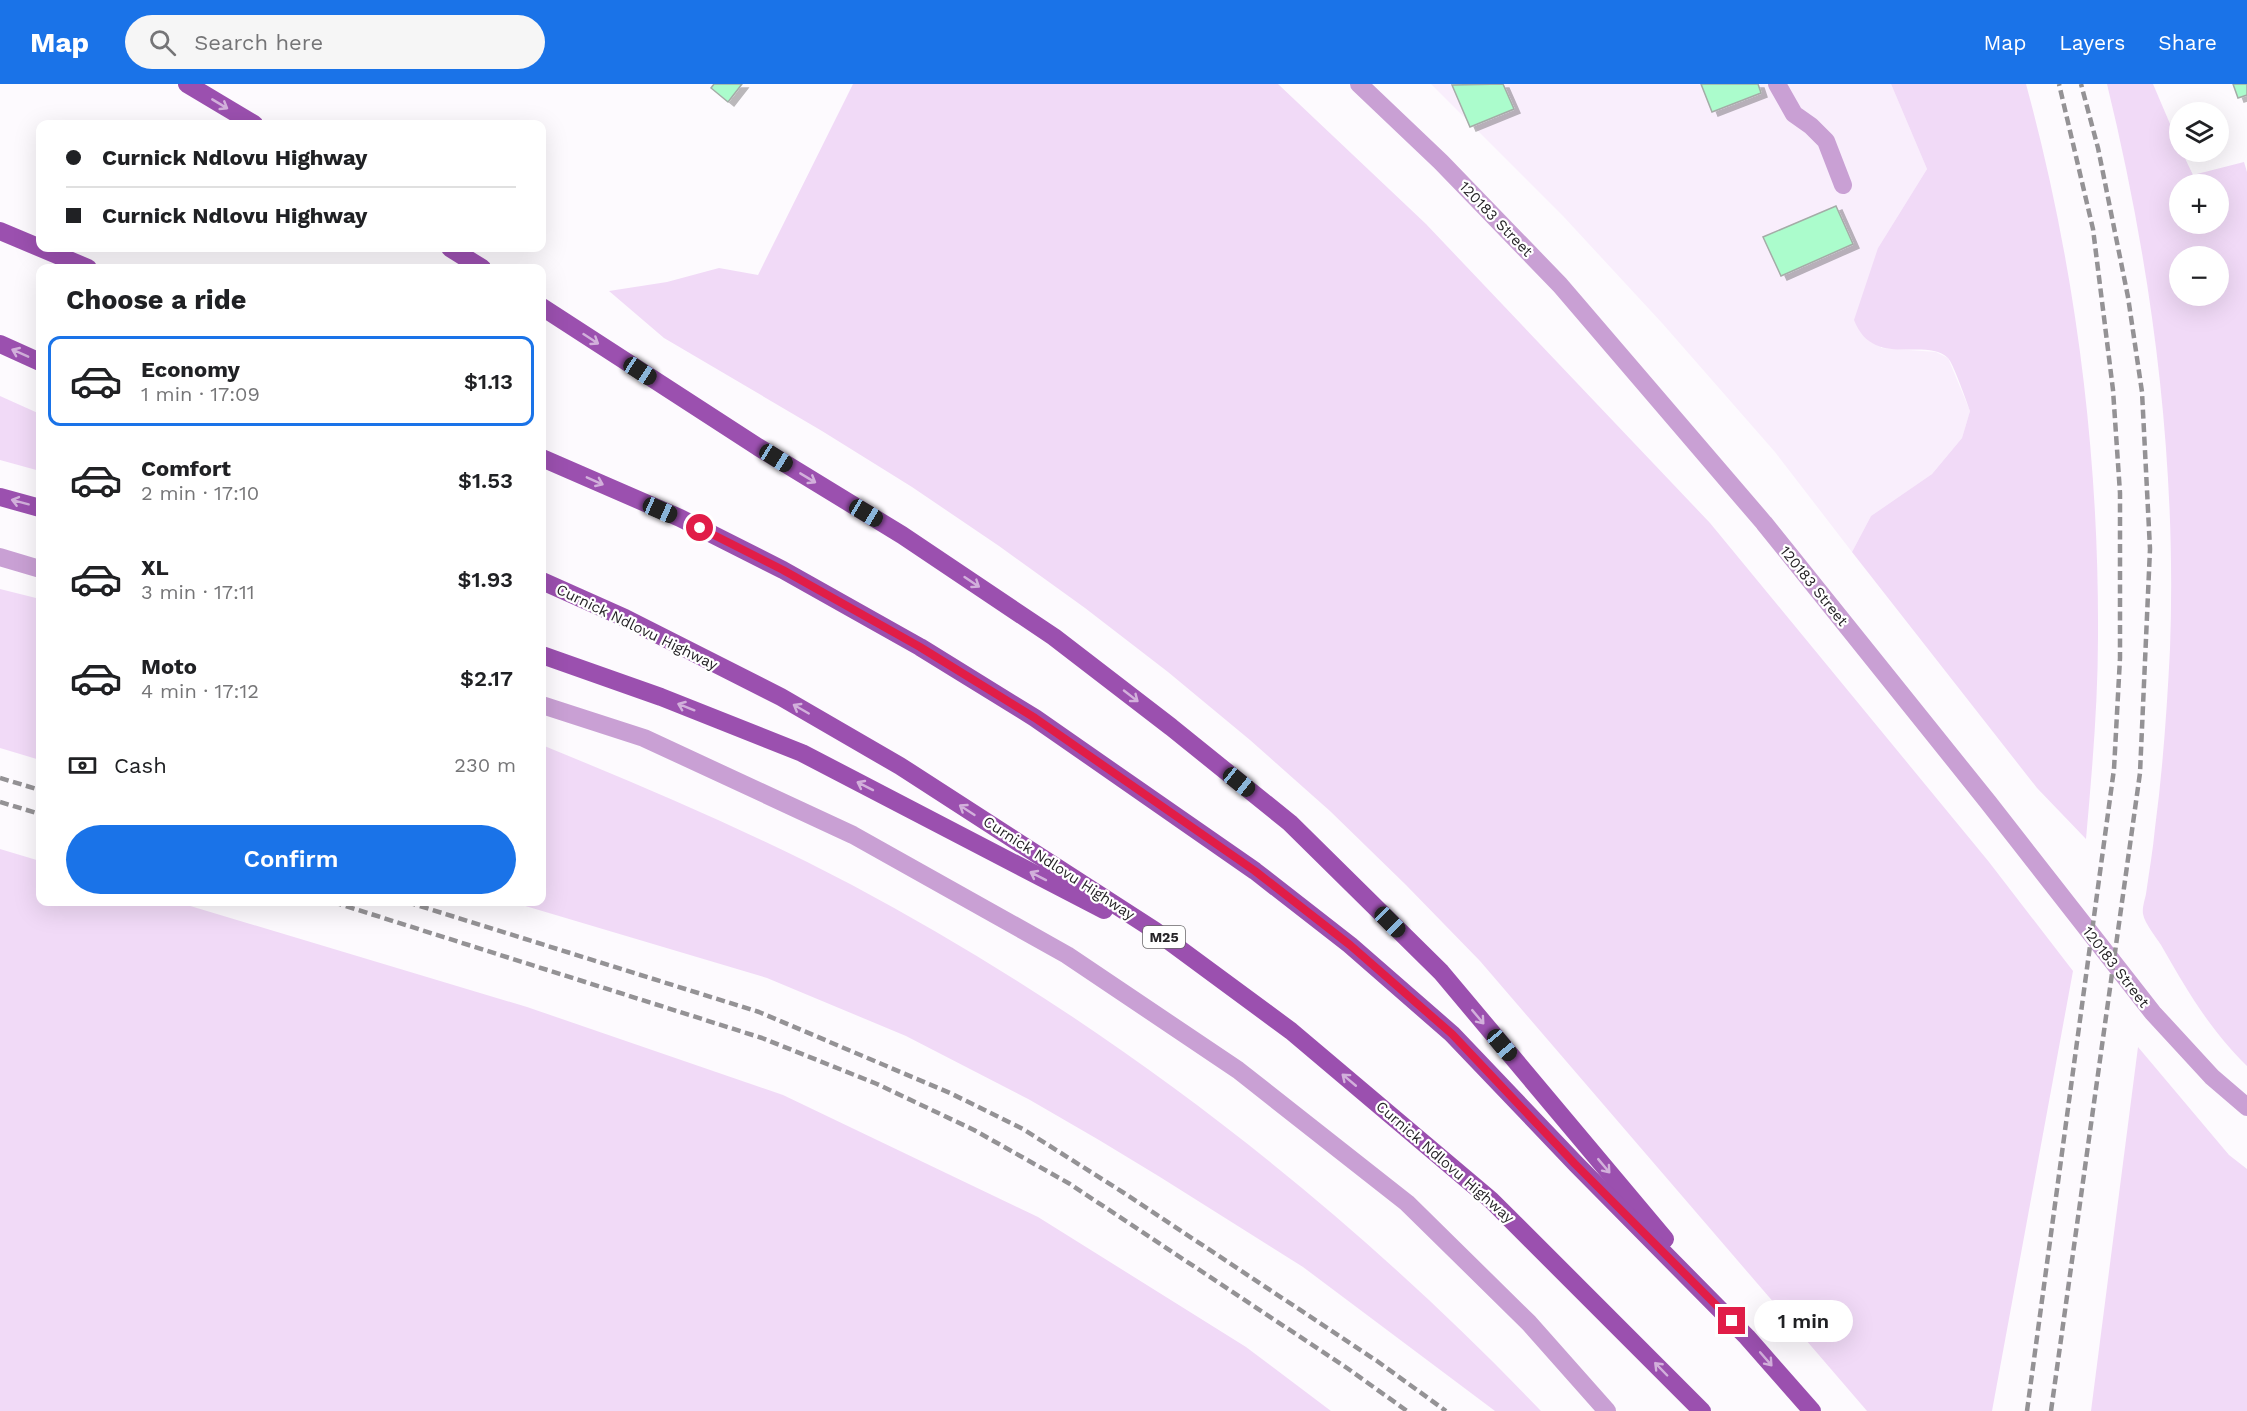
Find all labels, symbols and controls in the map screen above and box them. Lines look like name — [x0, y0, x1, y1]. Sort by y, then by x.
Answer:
search box — [125, 15, 545, 69]
text: Map — [30, 26, 89, 59]
icon: search — [146, 26, 179, 59]
text: Search here — [194, 30, 323, 55]
text: Map — [1983, 30, 2026, 55]
text: Layers — [2059, 30, 2125, 55]
text: Share — [2158, 30, 2217, 55]
one-way arrow — [211, 99, 228, 111]
map controls — [2169, 102, 2229, 306]
button: layers — [2169, 102, 2229, 162]
text: Curnick Ndlovu Highway — [102, 145, 367, 170]
button: + — [2169, 174, 2229, 234]
street label: 120183 Street — [1456, 178, 1537, 261]
text: Curnick Ndlovu Highway — [102, 203, 367, 228]
button: − — [2169, 246, 2229, 306]
text: Choose a ride — [66, 284, 246, 316]
one-way arrow — [582, 332, 599, 345]
one-way arrow — [12, 347, 30, 358]
icon: car — [69, 354, 123, 408]
car — [620, 354, 660, 388]
text: Economy — [141, 357, 240, 382]
text: $1.13 — [464, 369, 513, 394]
text: 1 min · 17:09 — [141, 382, 260, 406]
car — [756, 441, 796, 475]
icon: car — [69, 453, 123, 507]
text: Comfort — [141, 456, 231, 481]
text: $1.53 — [458, 468, 513, 493]
one-way arrow — [799, 472, 816, 484]
one-way arrow — [586, 476, 604, 487]
text: 2 min · 17:10 — [141, 481, 259, 505]
car — [640, 494, 680, 526]
one-way arrow — [11, 496, 30, 508]
car — [846, 496, 886, 530]
route start — [686, 514, 713, 541]
street label: 120183 Street — [1776, 542, 1852, 630]
icon: car — [69, 552, 123, 606]
text: XL — [141, 555, 169, 580]
text: $1.93 — [457, 567, 513, 592]
one-way arrow — [964, 576, 980, 588]
text: 3 min · 17:11 — [141, 580, 255, 604]
street label: Curnick Ndlovu Highway — [554, 580, 721, 674]
icon: car — [69, 651, 123, 705]
text: Moto — [141, 654, 197, 679]
text: $2.17 — [460, 666, 513, 691]
text: 4 min · 17:12 — [141, 679, 259, 703]
one-way arrow — [1123, 689, 1139, 702]
one-way arrow — [678, 701, 696, 712]
one-way arrow — [793, 702, 810, 714]
icon: cash — [66, 749, 99, 782]
text: Cash — [114, 753, 167, 778]
text: 230 m — [454, 753, 516, 777]
car — [1219, 764, 1259, 800]
one-way arrow — [856, 780, 874, 791]
one-way arrow — [959, 803, 976, 816]
street label: Curnick Ndlovu Highway — [980, 812, 1138, 924]
button: Confirm — [66, 825, 516, 894]
one-way arrow — [1029, 869, 1047, 881]
car — [1371, 903, 1409, 941]
street label: 120183 Street — [2079, 923, 2154, 1012]
road number: M25 — [1143, 926, 1185, 948]
one-way arrow — [1472, 1009, 1485, 1025]
car — [1484, 1025, 1520, 1065]
one-way arrow — [1341, 1073, 1357, 1086]
street label: Curnick Ndlovu Highway — [1372, 1097, 1518, 1227]
one-way arrow — [1597, 1158, 1611, 1173]
callout: 1 min — [1753, 1300, 1852, 1342]
route end — [1718, 1307, 1745, 1334]
text: 1 min — [1778, 1309, 1829, 1333]
one-way arrow — [1759, 1351, 1773, 1366]
one-way arrow — [1654, 1362, 1668, 1377]

